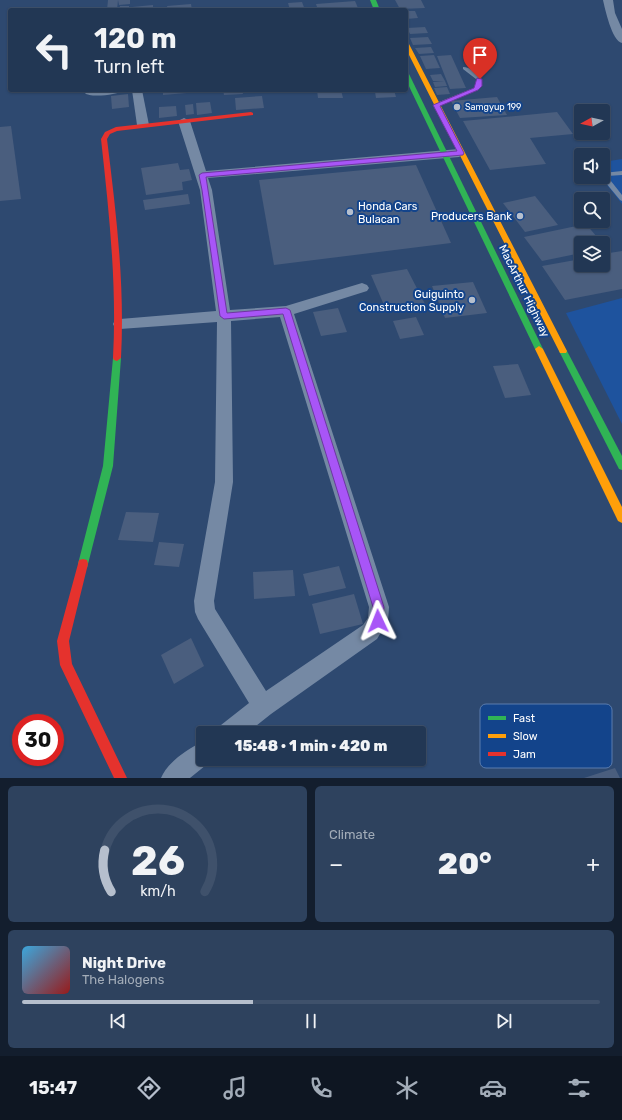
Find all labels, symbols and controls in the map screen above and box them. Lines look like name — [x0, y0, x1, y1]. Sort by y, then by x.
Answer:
text: 120 m — [94, 22, 177, 55]
icon: left — [28, 24, 80, 76]
pin — [463, 38, 497, 79]
icon: arrive — [469, 44, 491, 66]
text: Turn left — [94, 56, 164, 78]
marker: Samgyup 199 — [452, 102, 462, 112]
place label: Samgyup 199 — [465, 102, 521, 112]
north arrow — [574, 104, 610, 140]
map controls — [574, 104, 610, 272]
button: sound — [574, 148, 610, 184]
button: search — [574, 192, 610, 228]
place label: Honda Cars Bulacan — [358, 200, 418, 226]
marker: Honda Cars Bulacan — [345, 207, 355, 217]
place label: Producers Bank — [431, 210, 512, 223]
marker: Producers Bank — [515, 211, 525, 221]
button: layers — [574, 236, 610, 272]
street label: MacArthur Highway — [496, 243, 552, 339]
place label: Guiguinto Construction Supply — [359, 288, 464, 314]
marker: Guiguinto Construction Supply — [467, 295, 477, 305]
position arrow — [357, 600, 399, 642]
legend — [480, 704, 612, 768]
text: Fast — [513, 712, 536, 725]
speed limit sign: 30 — [12, 714, 64, 766]
text: Slow — [513, 730, 538, 743]
text: 15:48 · 1 min · 420 m — [235, 737, 387, 755]
text: Jam — [513, 748, 536, 761]
text: Climate — [329, 827, 375, 842]
text: 26 — [130, 836, 185, 885]
text: 20° — [438, 846, 492, 882]
text: − — [329, 851, 343, 878]
text: + — [586, 851, 600, 878]
text: km/h — [140, 883, 175, 900]
text: Night Drive — [82, 954, 166, 972]
text: The Halogens — [82, 972, 164, 987]
icon: previous — [107, 1010, 129, 1032]
icon: pause — [300, 1010, 322, 1032]
icon: next — [493, 1010, 515, 1032]
icon: directions — [135, 1074, 163, 1102]
icon: music — [221, 1074, 249, 1102]
icon: phone — [307, 1074, 335, 1102]
icon: climate — [393, 1074, 421, 1102]
icon: car — [479, 1074, 507, 1102]
icon: filters — [565, 1074, 593, 1102]
text: 15:47 — [29, 1077, 77, 1099]

